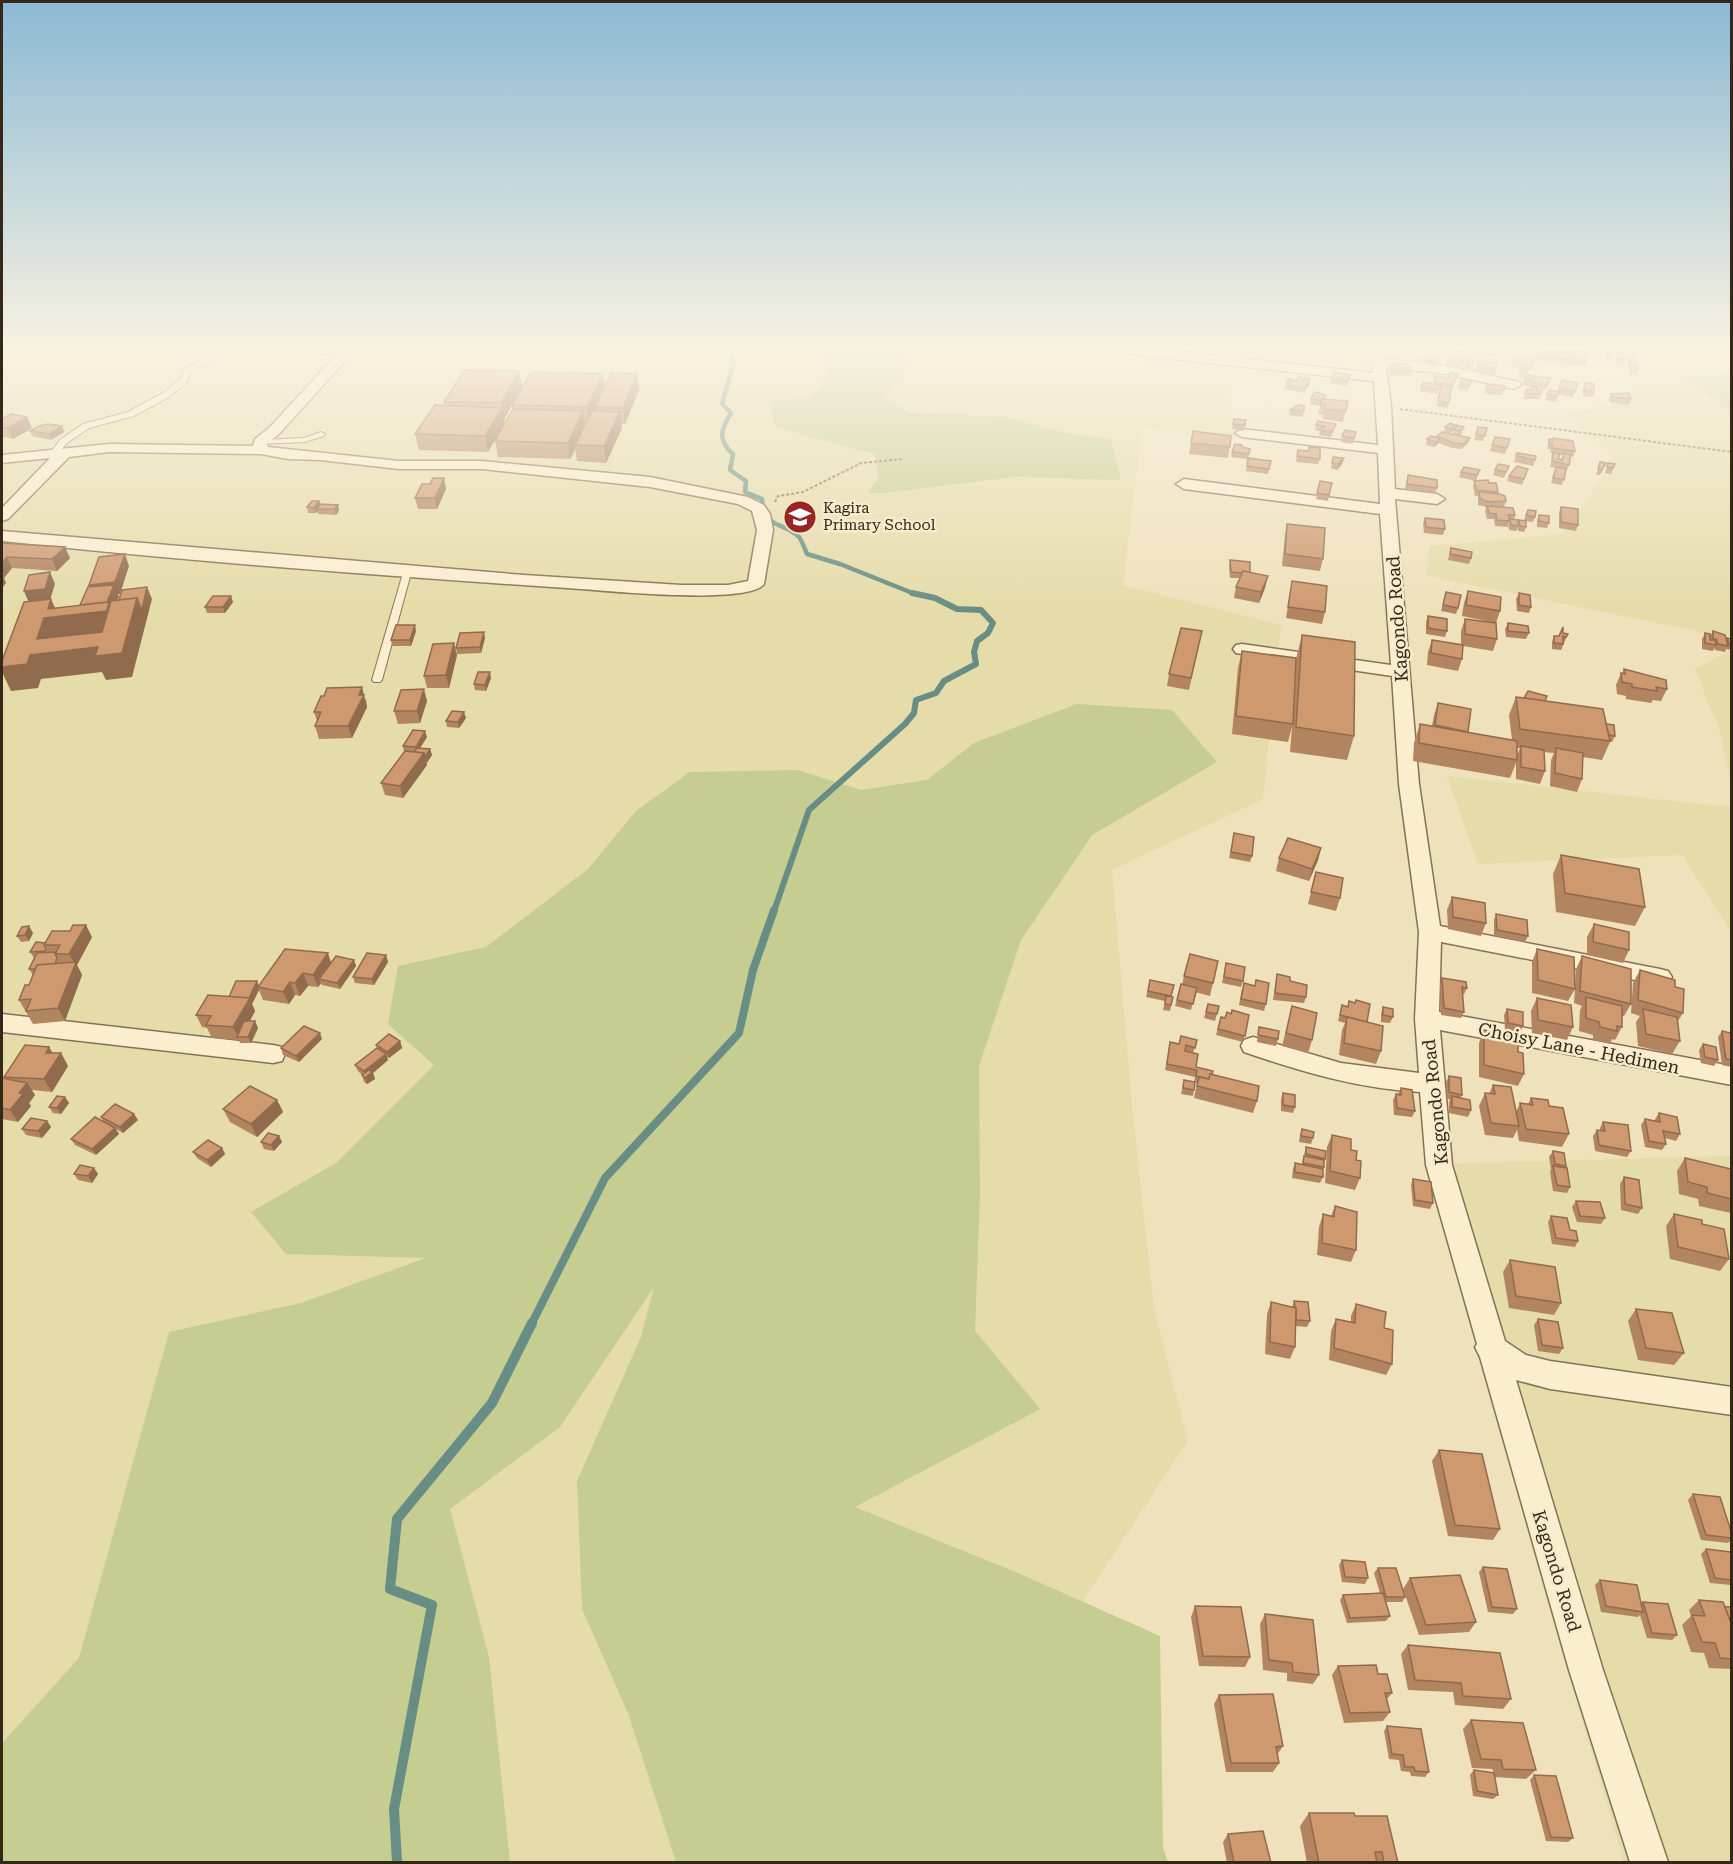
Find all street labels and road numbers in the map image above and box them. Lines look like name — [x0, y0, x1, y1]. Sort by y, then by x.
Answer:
street label: Kagondo Road — [1382, 555, 1412, 683]
street label: Choisy Lane - Hedimen — [1477, 1018, 1682, 1078]
street label: Kagondo Road — [1418, 1038, 1452, 1166]
street label: Kagondo Road — [1528, 1507, 1586, 1635]

